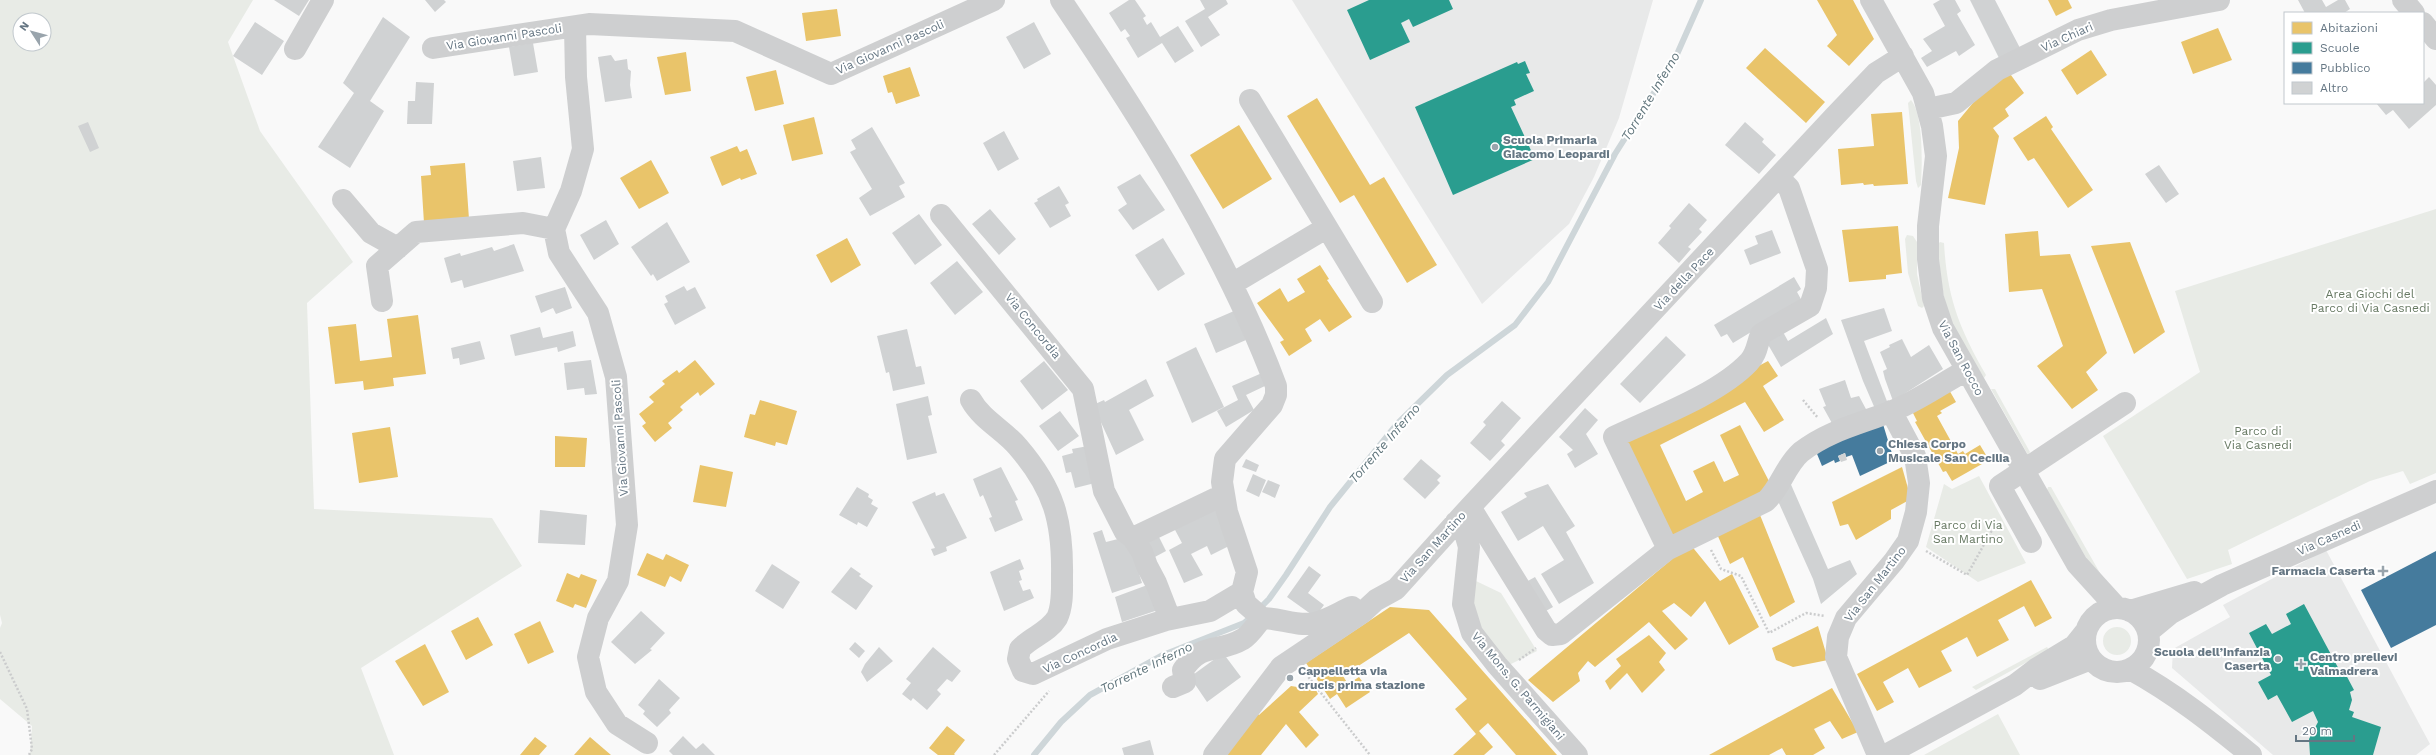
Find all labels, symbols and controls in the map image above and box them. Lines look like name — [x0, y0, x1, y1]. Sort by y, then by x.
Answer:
north arrow — [12, 12, 52, 52]
legend — [2284, 12, 2424, 104]
street label: Via Giovanni Pascoli — [834, 17, 946, 77]
text: N — [17, 19, 32, 34]
street label: Via Chiari — [2039, 19, 2095, 55]
street label: Via Giovanni Pascoli — [445, 21, 563, 53]
text: Abitazioni — [2320, 21, 2378, 35]
text: Scuole — [2320, 41, 2360, 55]
water label: Torrente Inferno — [1618, 49, 1683, 143]
text: Pubblico — [2320, 61, 2371, 75]
text: Altro — [2320, 81, 2348, 95]
place label: Scuola Primaria Giacomo Leopardi — [1503, 133, 1610, 161]
marker: Scuola Primaria Giacomo Leopardi — [1490, 142, 1500, 152]
street label: Via della Pace — [1651, 244, 1717, 314]
park label: Area Giochi del Parco di Via Casnedi — [2310, 287, 2430, 315]
street label: Via Concordia — [1002, 290, 1064, 362]
street label: Via San Rocco — [1935, 318, 1987, 398]
street label: Via Giovanni Pascoli — [609, 379, 631, 497]
water label: Torrente Inferno — [1346, 400, 1423, 486]
park label: Parco di Via Casnedi — [2224, 424, 2292, 452]
place label: Chiesa Corpo Musicale San Cecilia — [1888, 437, 2010, 465]
marker: Chiesa Corpo Musicale San Cecilia — [1875, 446, 1885, 456]
street label: Via San Martino — [1397, 508, 1469, 586]
park label: Parco di Via San Martino — [1933, 518, 2003, 546]
street label: Via Casnedi — [2295, 518, 2363, 558]
street label: Via San Martino — [1841, 544, 1909, 624]
place label: Farmacia Caserta — [2272, 564, 2375, 578]
marker: Farmacia Caserta — [2378, 566, 2388, 576]
street label: Via Mons. G. Parmigiani — [1469, 629, 1567, 743]
street label: Via Concordia — [1041, 630, 1120, 676]
water label: Torrente Inferno — [1098, 639, 1195, 696]
place label: Scuola dell’Infanzia Caserta — [2154, 645, 2270, 673]
place label: Centro prelievi Valmadrera — [2310, 650, 2397, 678]
marker: Scuola dell’Infanzia Caserta — [2273, 654, 2283, 664]
marker: Centro prelievi Valmadrera — [2295, 658, 2307, 670]
place label: Cappelletta via crucis prima stazione — [1298, 664, 1425, 692]
marker: Cappelletta via crucis prima stazione — [1285, 673, 1295, 683]
scale bar — [2296, 717, 2354, 743]
text: 20 m — [2302, 724, 2332, 738]

